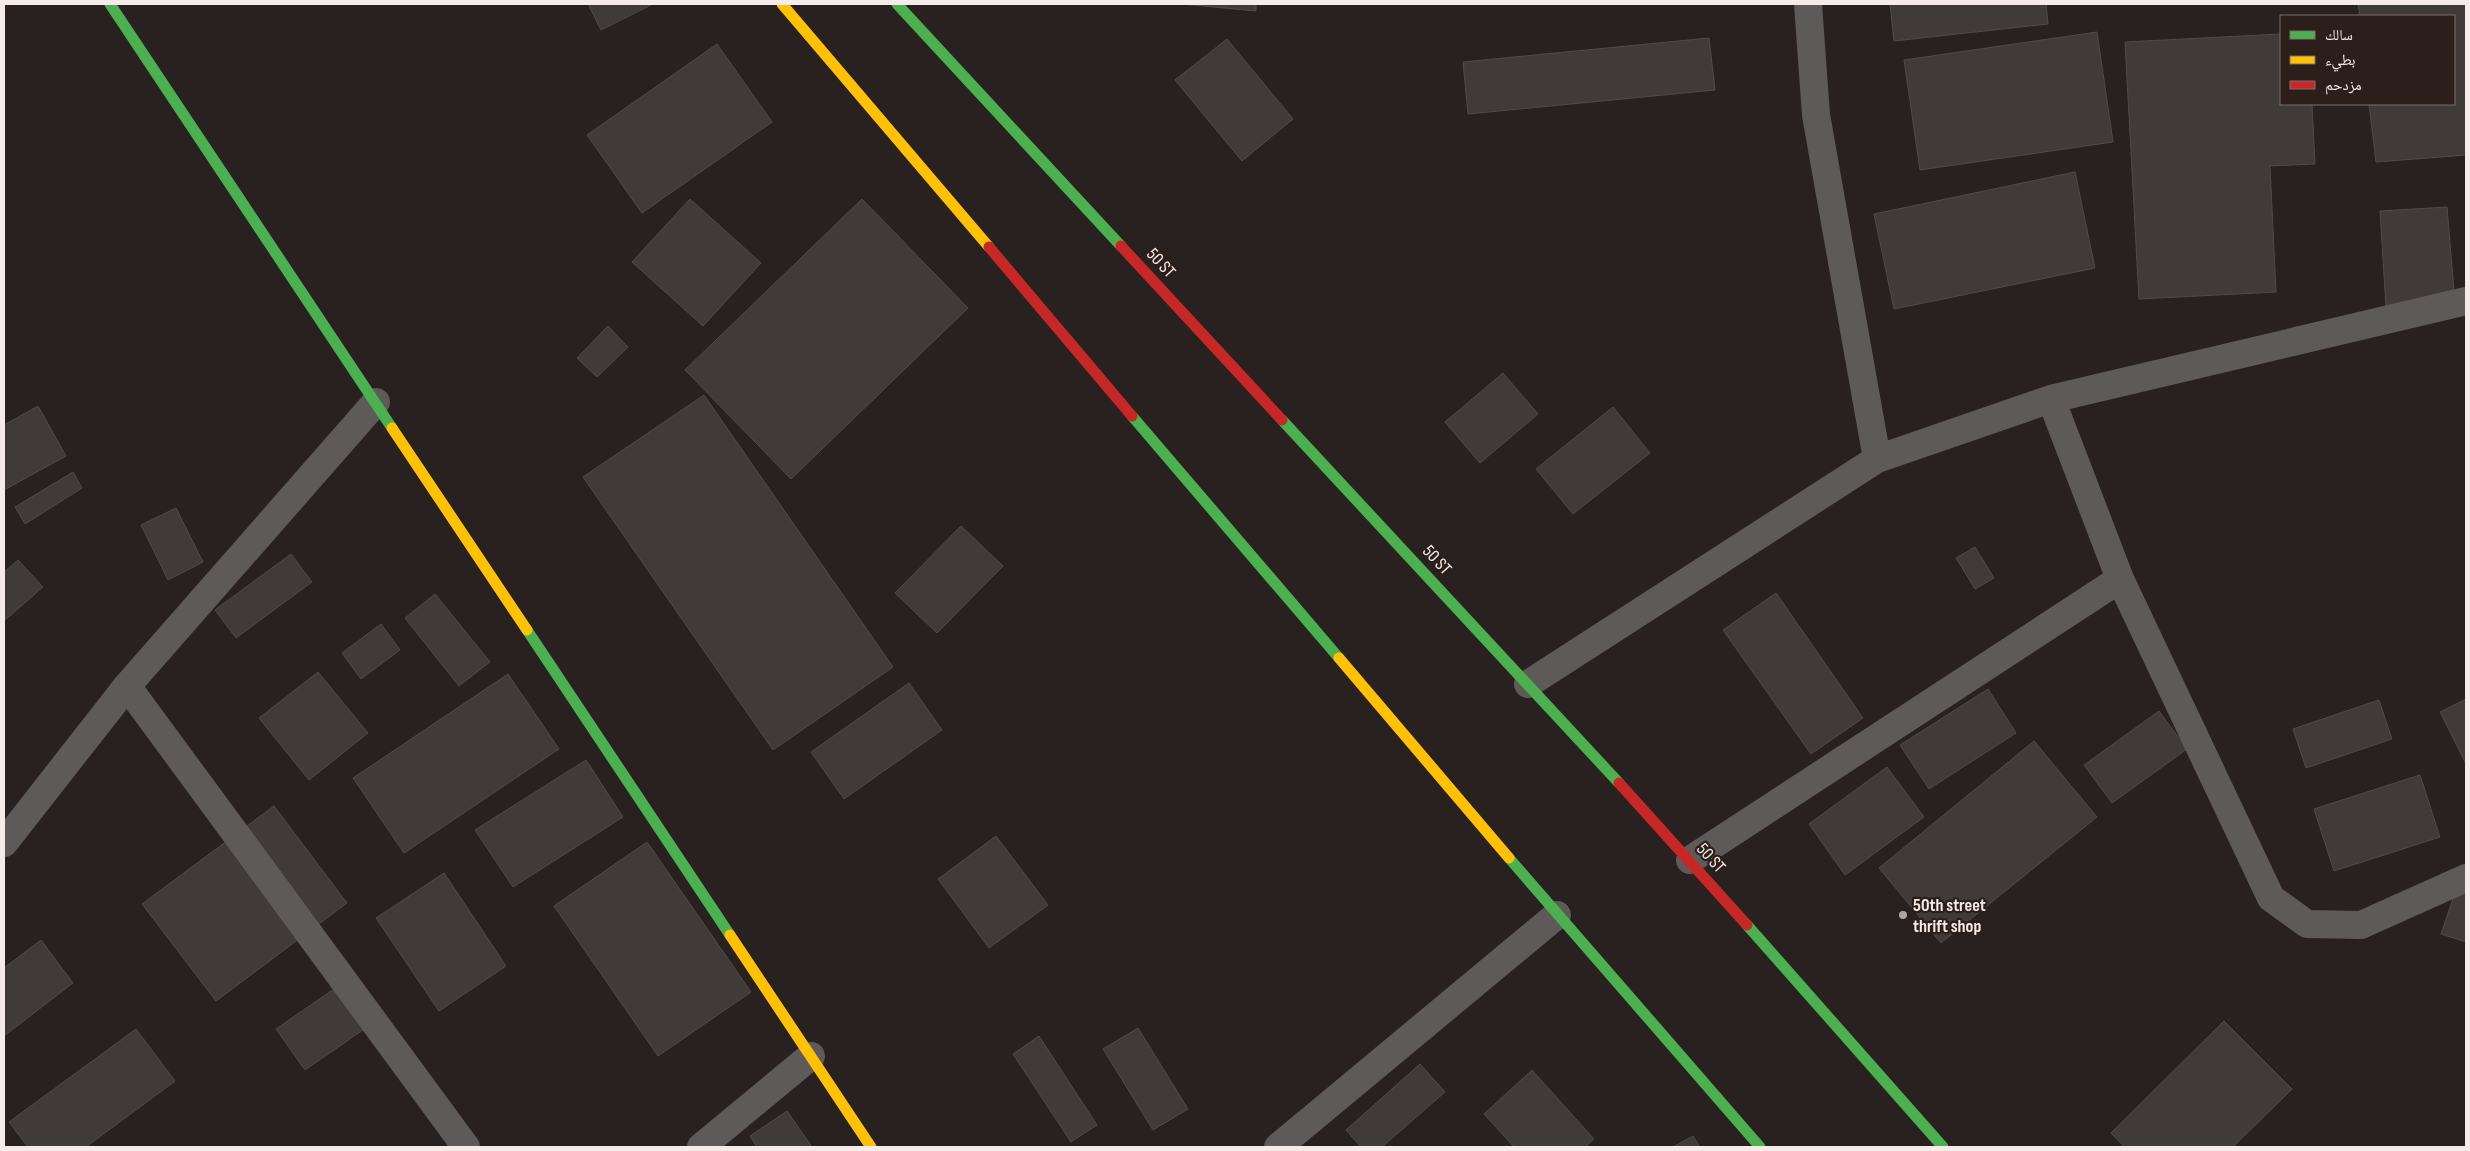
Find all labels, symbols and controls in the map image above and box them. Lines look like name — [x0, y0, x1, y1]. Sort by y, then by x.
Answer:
legend — [2280, 15, 2455, 105]
text: سالك — [2325, 26, 2353, 45]
text: بطيء — [2325, 51, 2355, 72]
text: مزدحم — [2325, 76, 2362, 95]
street label: 50 ST — [1142, 244, 1180, 282]
street label: 50 ST — [1418, 541, 1456, 579]
street label: 50 ST — [1692, 839, 1730, 877]
place label: 50th street thrift shop — [1913, 895, 1986, 937]
marker: 50th street thrift shop — [1897, 909, 1909, 921]

